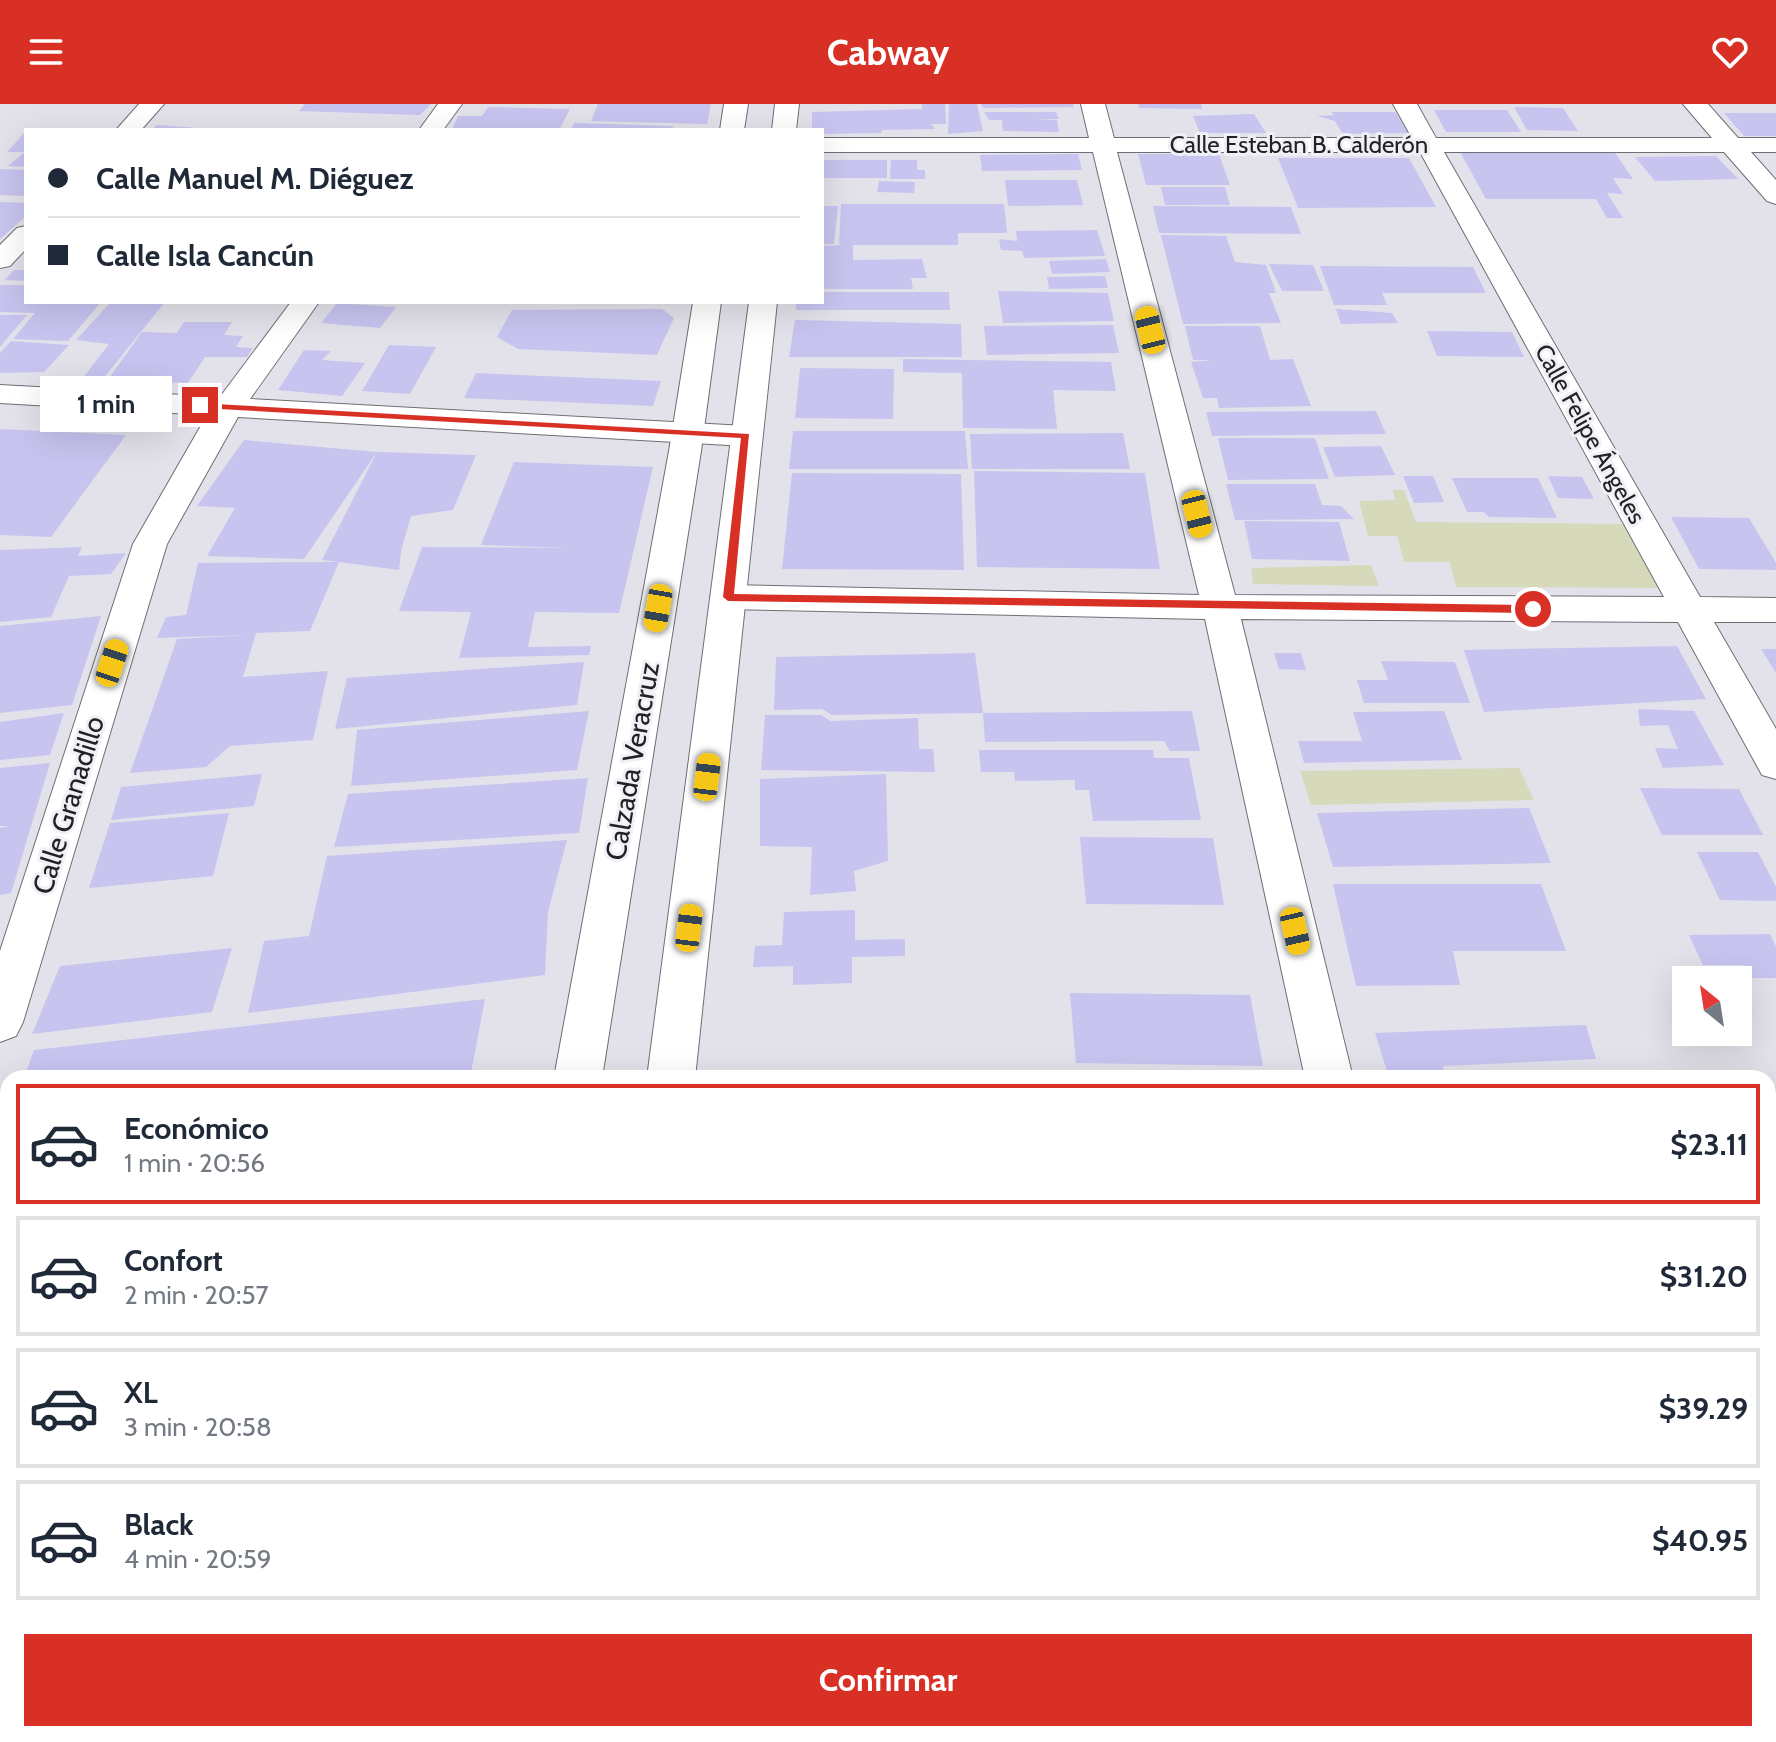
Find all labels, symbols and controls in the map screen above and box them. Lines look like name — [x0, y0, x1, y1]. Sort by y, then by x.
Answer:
icon: menu — [24, 30, 68, 74]
text: Cabway — [827, 30, 949, 74]
icon: heart — [1708, 30, 1752, 74]
street label: Calle Esteban B. Calderón — [1170, 130, 1428, 159]
text: Calle Manuel M. Diéguez — [96, 160, 414, 197]
text: Calle Isla Cancún — [96, 237, 314, 274]
car — [1133, 304, 1167, 356]
street label: Calle Felipe Ángeles — [1529, 339, 1652, 529]
callout: 1 min — [40, 377, 172, 433]
route end — [182, 387, 218, 423]
text: 1 min — [77, 388, 135, 420]
car — [1180, 488, 1214, 540]
car — [642, 582, 674, 634]
route start — [1515, 591, 1551, 627]
car — [93, 636, 131, 690]
street label: Calzada Veracruz — [598, 659, 666, 863]
street label: Calle Granadillo — [25, 712, 111, 898]
car — [692, 752, 722, 802]
car — [674, 903, 704, 953]
car — [1278, 905, 1312, 957]
north arrow — [1672, 966, 1752, 1046]
map controls — [1672, 966, 1752, 1046]
icon: car — [28, 1108, 100, 1180]
text: Económico — [124, 1110, 269, 1147]
text: $23.11 — [1670, 1126, 1748, 1163]
text: 1 min · 20:56 — [124, 1147, 265, 1179]
icon: car — [28, 1240, 100, 1312]
text: Confort — [124, 1242, 223, 1279]
text: $31.20 — [1660, 1258, 1748, 1295]
text: 2 min · 20:57 — [124, 1279, 269, 1311]
icon: car — [28, 1372, 100, 1444]
text: XL — [124, 1374, 158, 1411]
text: $39.29 — [1659, 1390, 1748, 1427]
text: 3 min · 20:58 — [124, 1411, 272, 1443]
icon: car — [28, 1504, 100, 1576]
text: Black — [124, 1506, 194, 1543]
text: $40.95 — [1652, 1522, 1748, 1559]
text: 4 min · 20:59 — [124, 1543, 272, 1575]
button: Confirmar — [24, 1634, 1752, 1726]

